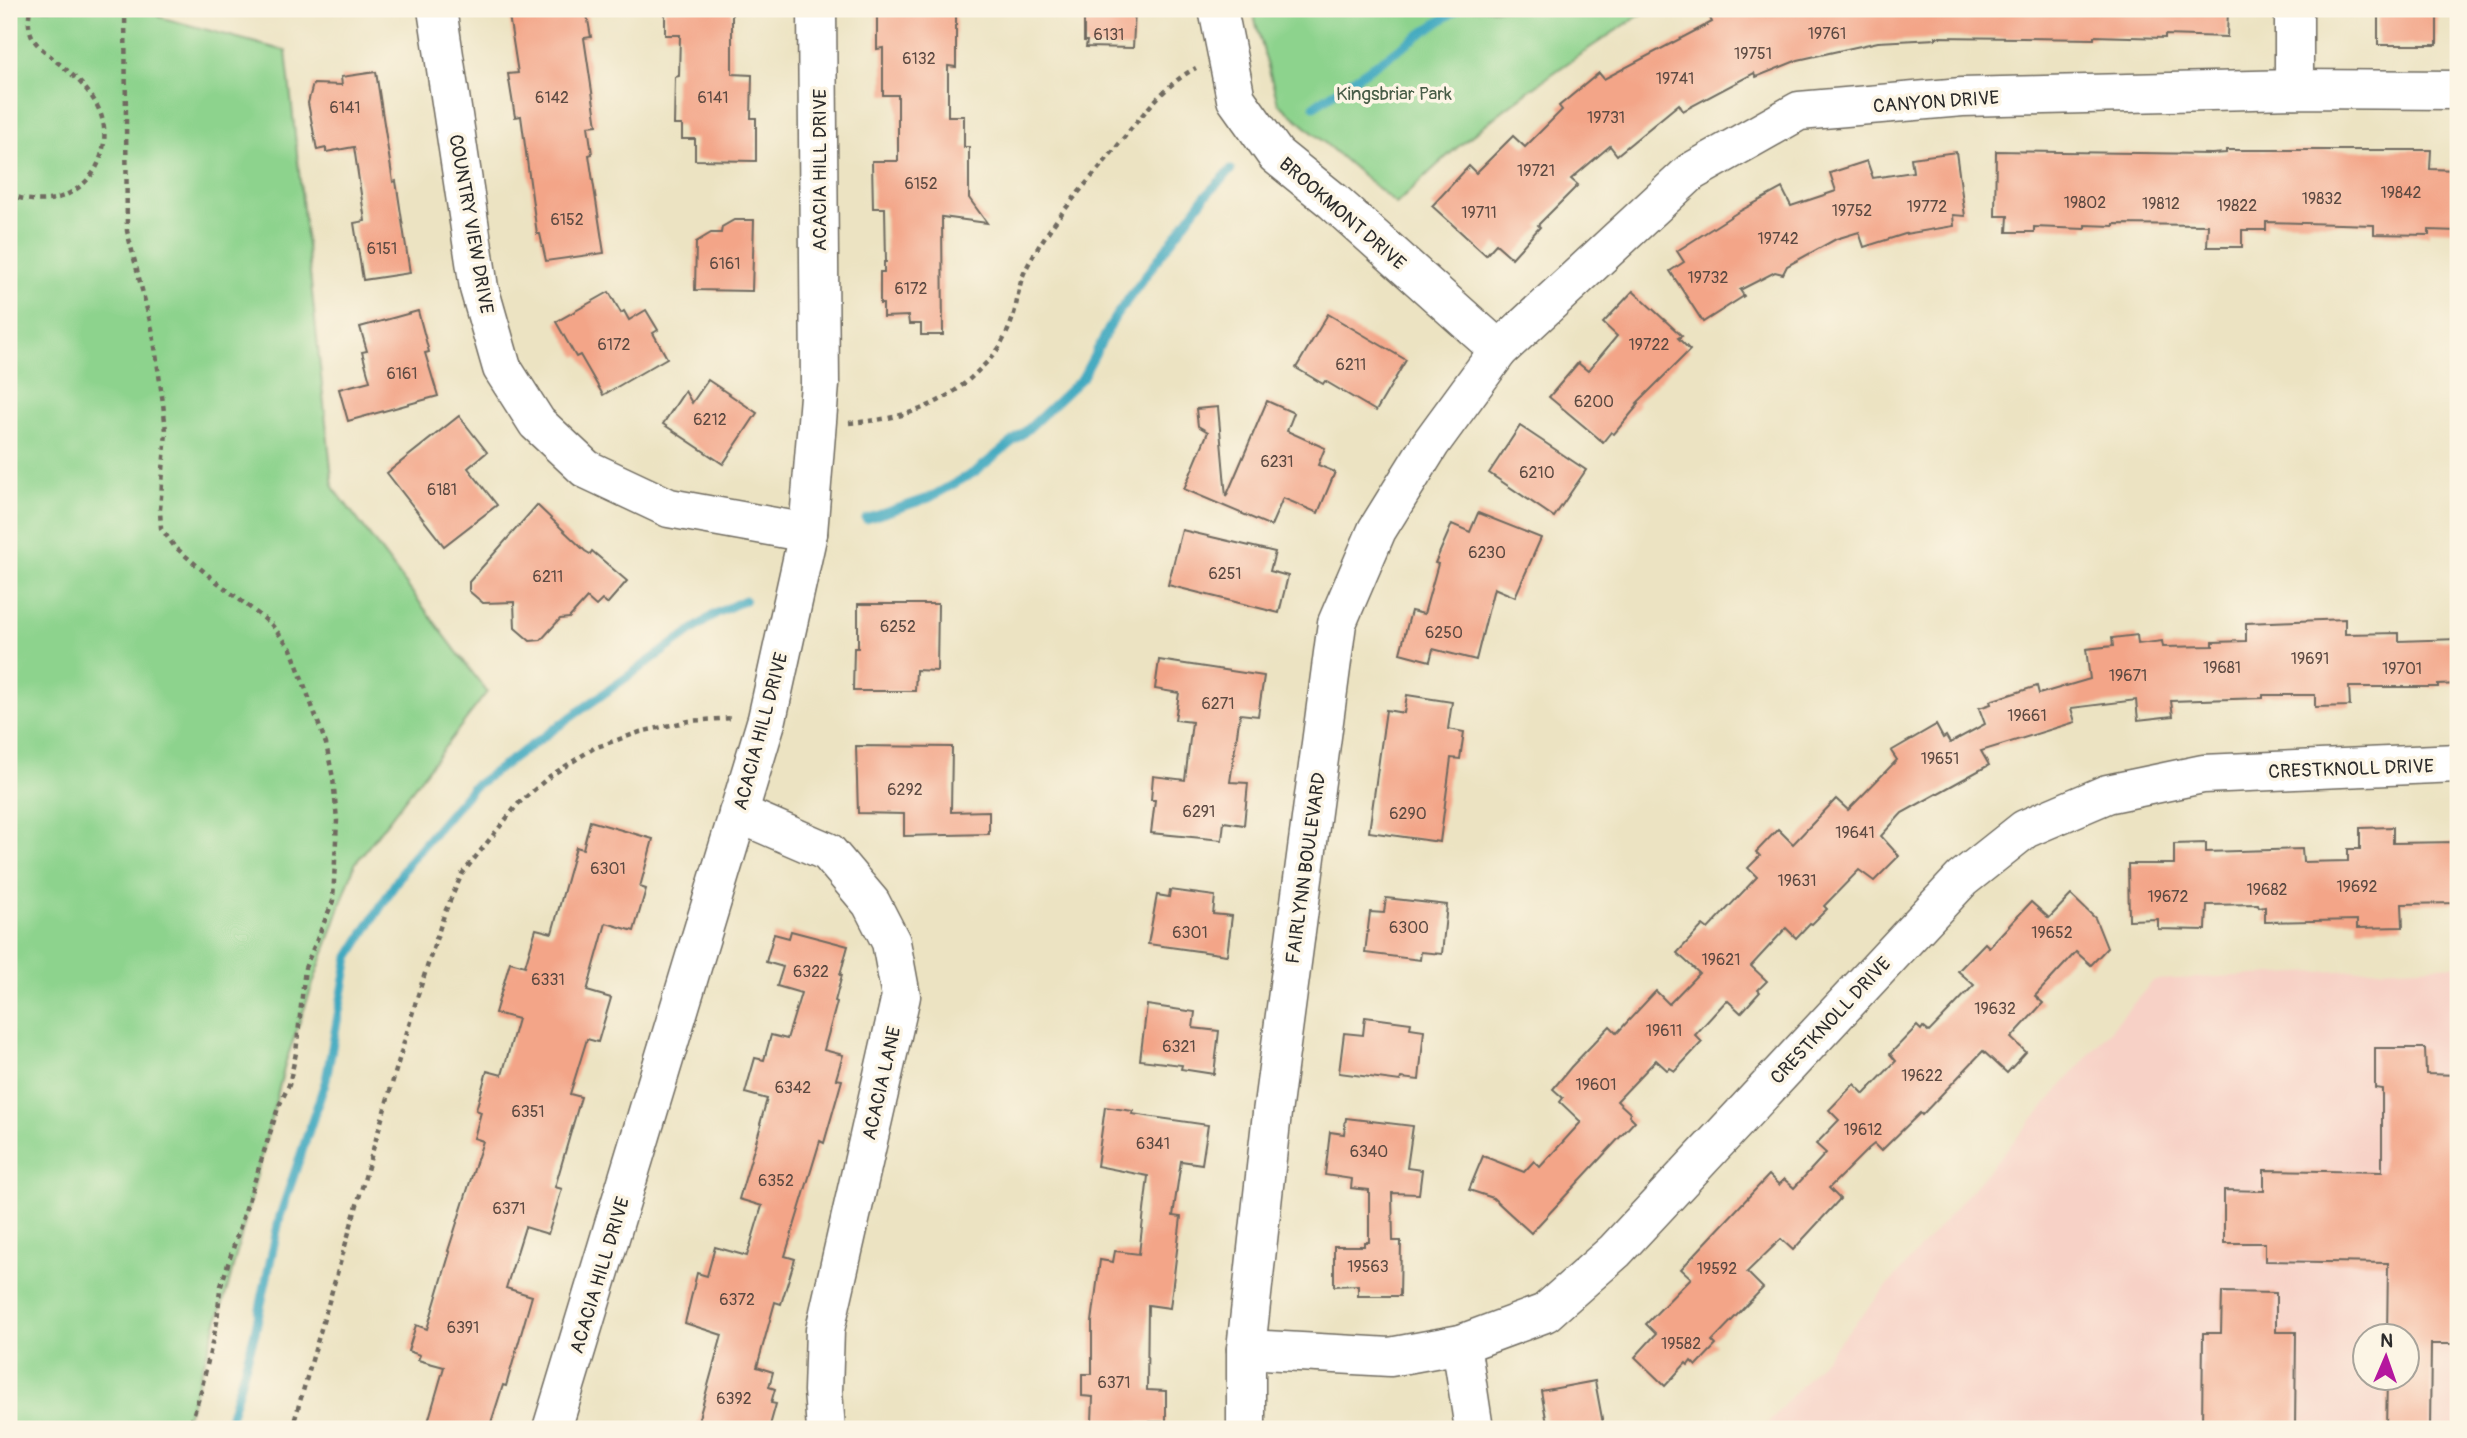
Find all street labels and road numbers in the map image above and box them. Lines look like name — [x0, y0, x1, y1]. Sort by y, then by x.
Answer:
street label: CANYON DRIVE — [1872, 86, 2000, 118]
street label: ACACIA HILL DRIVE — [808, 89, 832, 251]
street label: COUNTRY VIEW DRIVE — [443, 133, 499, 316]
street label: BROOKMONT DRIVE — [1274, 152, 1411, 275]
street label: ACACIA HILL DRIVE — [728, 650, 794, 813]
street label: CRESTKNOLL DRIVE — [2268, 754, 2434, 784]
street label: FAIRLYNN BOULEVARD — [1281, 771, 1331, 965]
street label: CRESTKNOLL DRIVE — [1765, 952, 1896, 1089]
street label: ACACIA LANE — [857, 1024, 907, 1142]
street label: ACACIA HILL DRIVE — [565, 1194, 635, 1356]

